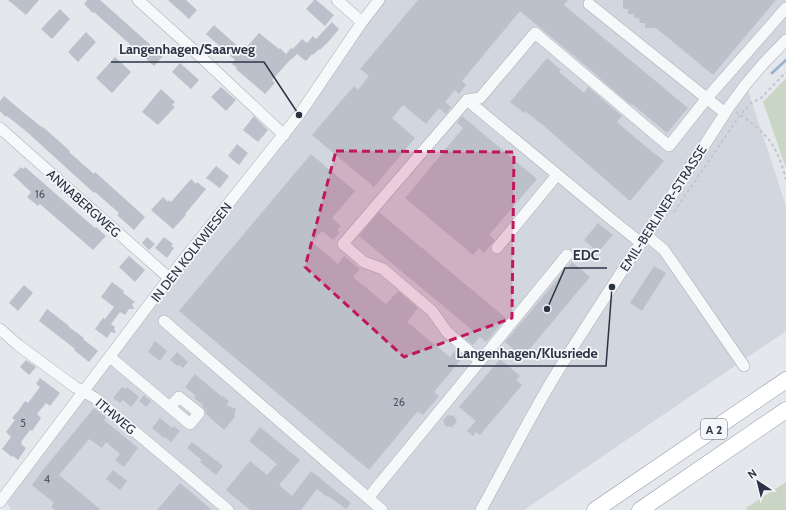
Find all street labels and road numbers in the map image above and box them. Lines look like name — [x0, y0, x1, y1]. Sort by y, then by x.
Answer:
street label: EMIL-BERLINER-STRASSE — [616, 142, 710, 274]
street label: ANNABERGWEG — [44, 166, 124, 241]
street label: IN DEN KOLKWIESEN — [147, 199, 235, 305]
street label: ITHWEG — [93, 395, 140, 438]
road number: A 2 — [701, 419, 727, 439]

